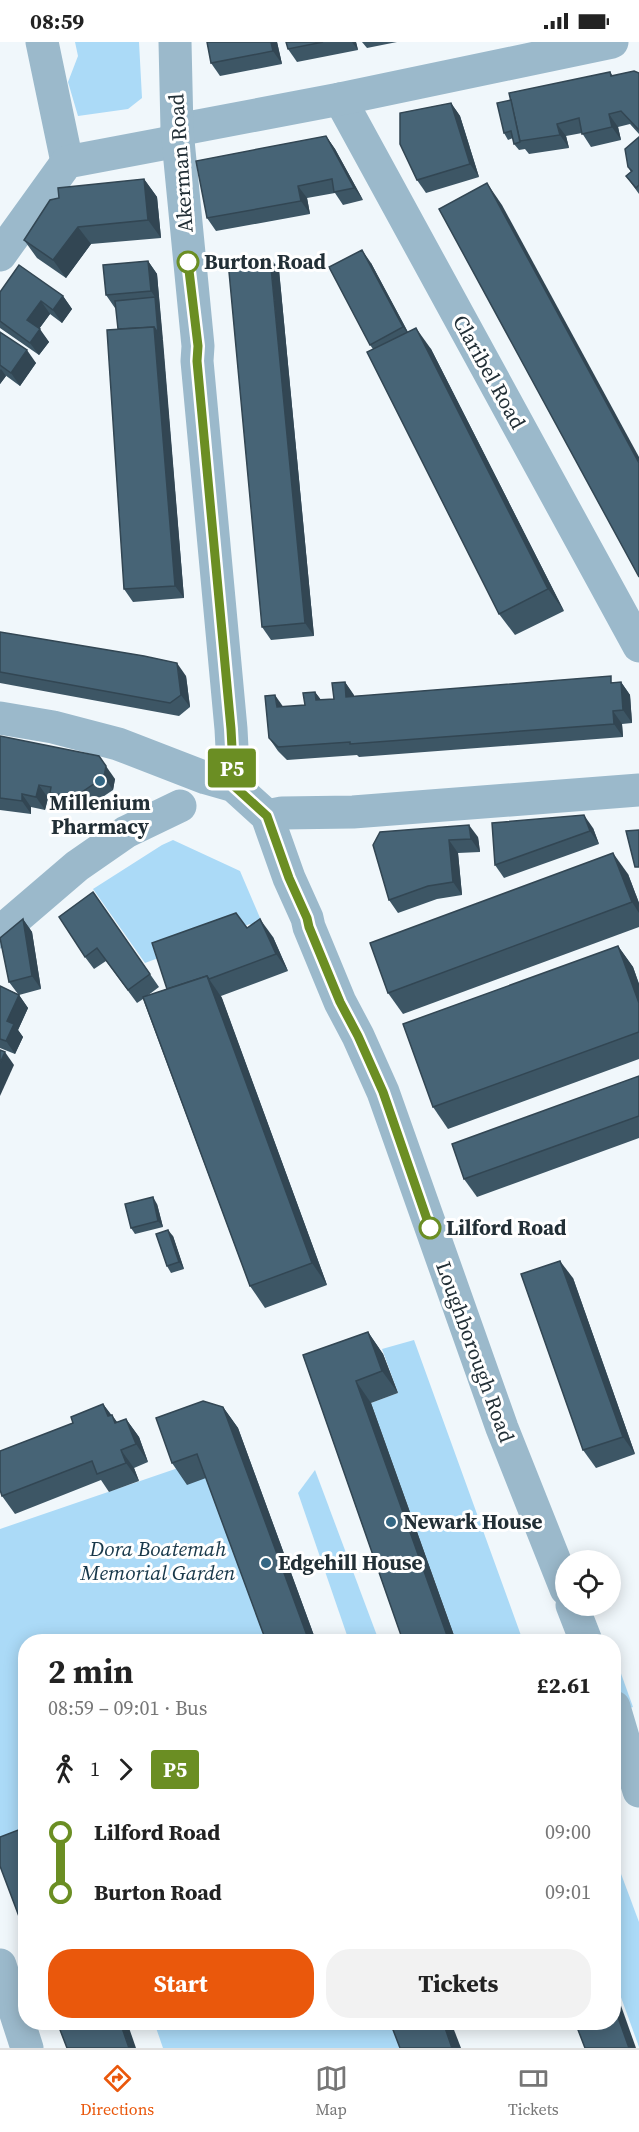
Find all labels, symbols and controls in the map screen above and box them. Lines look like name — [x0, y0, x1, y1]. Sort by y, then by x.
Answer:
text: 08:59 — [30, 6, 84, 36]
street label: Akerman Road — [161, 92, 200, 234]
place label: Burton Road — [204, 247, 327, 276]
marker: Burton Road — [177, 251, 199, 273]
street label: Claribel Road — [446, 309, 533, 434]
line badge: P5 — [205, 748, 259, 788]
text: P5 — [220, 754, 244, 783]
marker: Millenium Pharmacy — [93, 774, 107, 788]
place label: Millenium Pharmacy — [49, 788, 151, 841]
place label: Lilford Road — [446, 1213, 567, 1242]
marker: Lilford Road — [419, 1217, 441, 1239]
street label: Loughborough Road — [429, 1257, 522, 1446]
place label: Newark House — [403, 1507, 542, 1536]
marker: Newark House — [384, 1515, 398, 1529]
park label: Dora Boatemah Memorial Garden — [80, 1534, 236, 1587]
place label: Edgehill House — [278, 1548, 423, 1577]
map controls — [555, 1550, 621, 1616]
button: locate — [555, 1550, 621, 1616]
marker: Edgehill House — [259, 1556, 273, 1570]
text: 2 min — [48, 1649, 134, 1694]
text: £2.61 — [537, 1670, 591, 1700]
text: 08:59 – 09:01 · Bus — [48, 1694, 207, 1722]
icon: walk — [48, 1753, 81, 1786]
icon: forward — [109, 1753, 142, 1786]
text: 1 — [90, 1755, 100, 1783]
text: P5 — [163, 1755, 187, 1784]
text: Lilford Road — [94, 1817, 220, 1847]
text: 09:00 — [545, 1818, 591, 1846]
text: Burton Road — [94, 1877, 222, 1907]
text: 09:01 — [545, 1878, 591, 1906]
button: Start — [48, 1949, 314, 2018]
button: Tickets — [326, 1949, 591, 2018]
tab: Directions — [80, 2062, 154, 2120]
tab: Map — [315, 2062, 348, 2120]
tab: Tickets — [508, 2062, 559, 2120]

